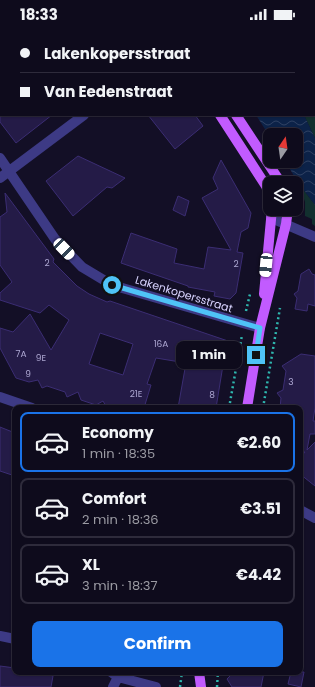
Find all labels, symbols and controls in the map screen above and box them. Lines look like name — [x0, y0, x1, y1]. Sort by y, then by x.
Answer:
text: 18:33 — [20, 4, 58, 25]
text: Lakenkopersstraat — [44, 43, 190, 64]
text: Van Eedenstraat — [44, 81, 173, 102]
north arrow — [263, 128, 303, 168]
map controls — [263, 128, 303, 216]
button: layers — [263, 176, 303, 216]
car — [51, 236, 77, 262]
car — [259, 253, 273, 277]
house number: 2 — [44, 257, 50, 269]
house number: 2 — [233, 258, 239, 270]
street label: Lakenkopersstraat — [133, 272, 235, 316]
route start — [103, 276, 121, 294]
house number: 16A — [154, 338, 168, 350]
callout: 1 min — [176, 341, 242, 369]
text: 1 min — [192, 345, 226, 364]
route end — [247, 346, 265, 364]
house number: 7A — [16, 348, 26, 360]
house number: 9E — [36, 352, 47, 364]
house number: 9 — [25, 368, 31, 380]
house number: 3 — [288, 376, 294, 388]
house number: 21E — [130, 388, 143, 400]
house number: 8 — [209, 389, 215, 401]
text: Economy — [82, 422, 154, 443]
icon: car — [34, 424, 70, 460]
text: €2.60 — [237, 432, 281, 453]
text: 1 min · 18:35 — [82, 444, 155, 463]
text: Comfort — [82, 488, 146, 509]
icon: car — [34, 490, 70, 526]
text: €3.51 — [240, 498, 281, 519]
text: 2 min · 18:36 — [82, 510, 159, 529]
text: XL — [82, 554, 100, 575]
icon: car — [34, 556, 70, 592]
text: €4.42 — [236, 564, 281, 585]
text: 3 min · 18:37 — [82, 576, 158, 595]
button: Confirm — [32, 621, 283, 667]

